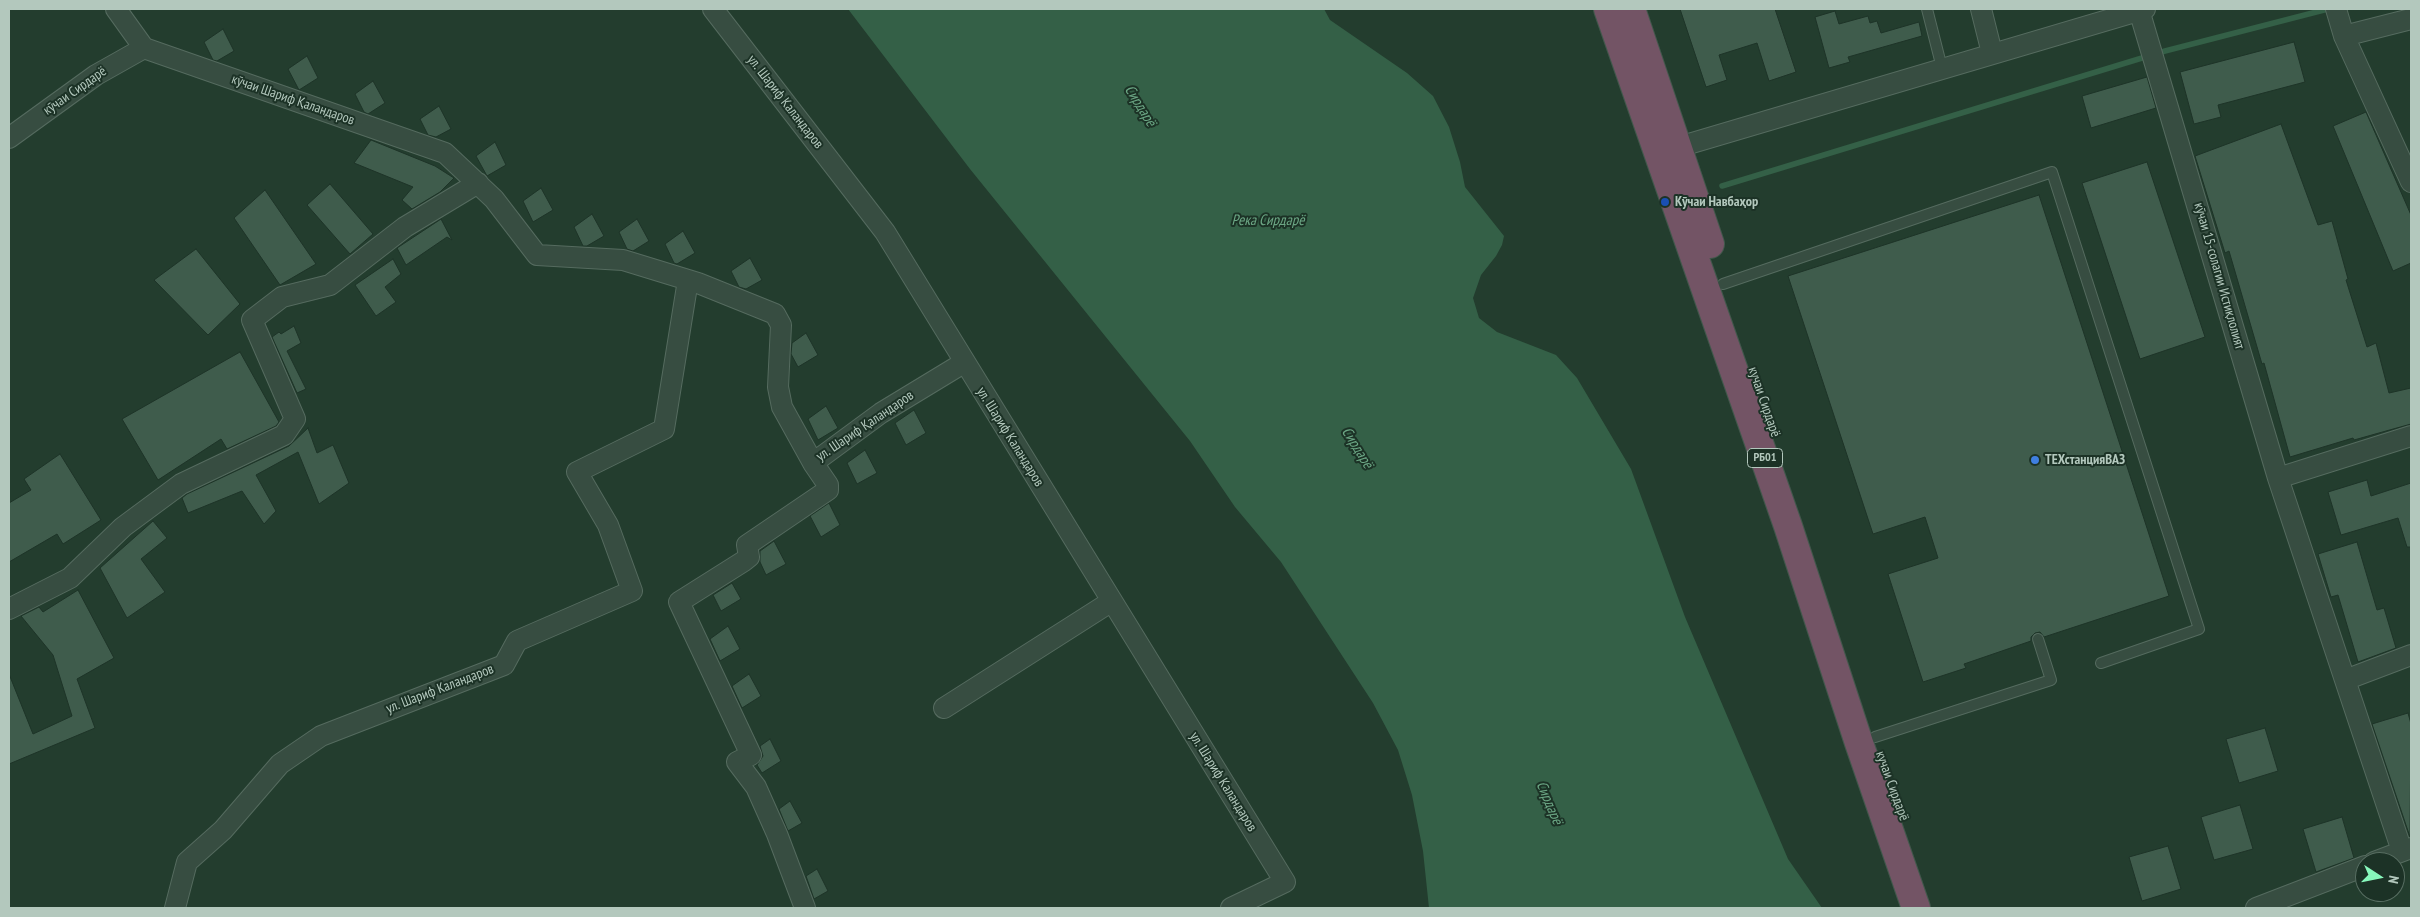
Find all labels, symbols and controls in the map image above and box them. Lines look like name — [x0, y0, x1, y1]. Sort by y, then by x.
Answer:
street label: ул. Шариф Каландаров — [743, 52, 827, 152]
street label: кӯчаи Сирдарё — [40, 63, 110, 119]
street label: кӯчаи Шариф Қаландаров — [229, 71, 357, 129]
water label: Сирдарё — [1120, 82, 1160, 130]
place label: Кӯчаи Навбаҳор — [1675, 194, 1758, 210]
marker: Кӯчаи Навбаҳор — [1659, 196, 1671, 208]
street label: кӯчаи 15-солагии Истиқлолият — [2190, 201, 2248, 351]
water label: Река Сирдарё — [1232, 212, 1304, 230]
street label: кучаи Сирдарё — [1744, 365, 1784, 439]
street label: ул. Шариф Каландаров — [973, 384, 1047, 490]
street label: ул. Шариф Қаландаров — [813, 387, 917, 465]
water label: Сирдарё — [1337, 424, 1377, 472]
road number: РБ01 — [1748, 448, 1782, 468]
place label: ТЕХстанцияВАЗ — [2045, 452, 2125, 468]
marker: ТЕХстанцияВАЗ — [2029, 454, 2041, 466]
street label: ул. Шариф Каландаров — [384, 661, 496, 717]
street label: ул. Шариф Каландаров — [1186, 729, 1260, 835]
street label: кучаи Сирдарё — [1872, 749, 1912, 823]
water label: Сирдарё — [1532, 779, 1566, 827]
north arrow — [2355, 852, 2405, 902]
text: N — [2384, 874, 2403, 885]

